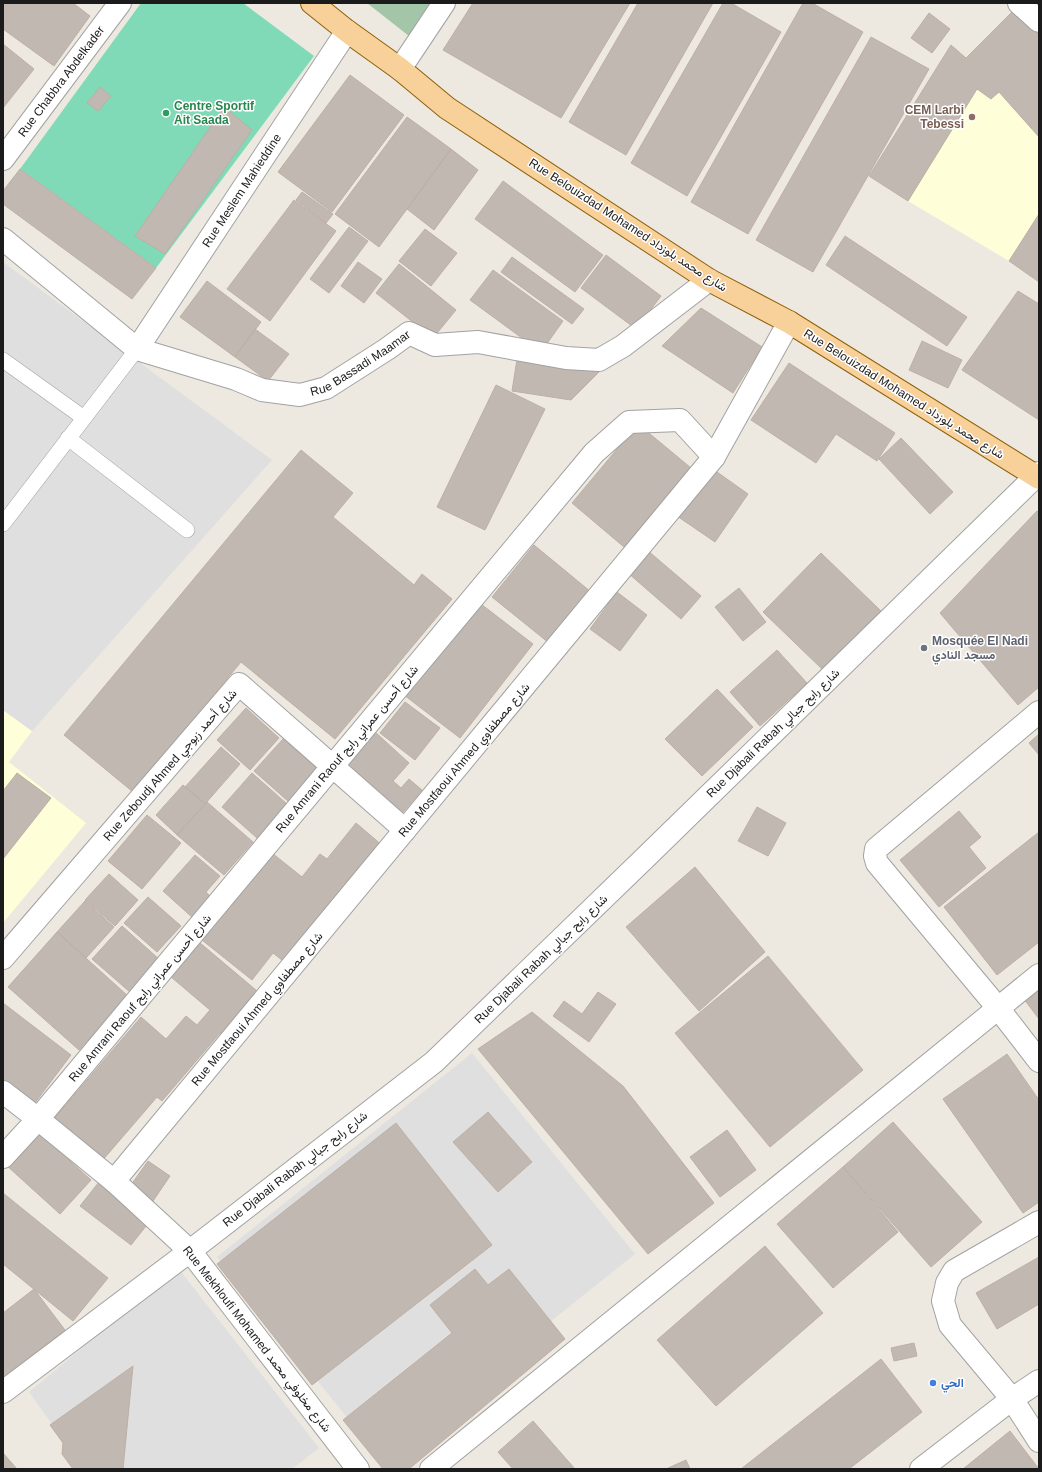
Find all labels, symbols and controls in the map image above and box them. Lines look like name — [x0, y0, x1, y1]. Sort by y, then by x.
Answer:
street label: Rue Chabbra Abdelkader — [15, 23, 107, 140]
place label: Centre Sportif Ait Saada — [174, 99, 255, 127]
place label: CEM Larbi Tebessi — [905, 103, 964, 131]
marker: Centre Sportif Ait Saada — [161, 108, 171, 118]
marker: CEM Larbi Tebessi — [967, 112, 977, 122]
street label: Rue Meslem Mahieddine — [199, 131, 284, 250]
street label: Rue Belouizdad Mohamed شارع محمد بلوزداد — [525, 156, 730, 296]
street label: Rue Belouizdad Mohamed شارع محمد بلوزداد — [800, 326, 1007, 464]
street label: Rue Bassadi Maamar — [309, 327, 413, 399]
place label: Mosquée El Nadi مسجد النادي — [932, 634, 1028, 665]
marker: Mosquée El Nadi مسجد النادي — [919, 643, 929, 653]
street label: Rue Amrani Raouf شارع أحسن عمراني رابح — [273, 663, 423, 837]
street label: Rue Djabali Rabah شارع رابح جبالي — [704, 666, 844, 802]
street label: Rue Mostfaoui Ahmed شارع مصطفاوي — [395, 680, 535, 842]
street label: Rue Zeboudj Ahmed شارع أحمد زبوجي — [100, 686, 242, 846]
street label: Rue Djabali Rabah شارع رابح جبالي — [472, 892, 612, 1028]
street label: Rue Amrani Raouf شارع أحسن عمراني رابح — [66, 912, 216, 1086]
street label: Rue Mostfaoui Ahmed شارع مصطفاوي — [188, 929, 328, 1091]
street label: Rue Djabali Rabah شارع رابح جبالي — [220, 1108, 372, 1232]
street label: Rue Mekhloufi Mohamed شارع مخلوفي محمد — [178, 1243, 334, 1437]
place label: الحي — [941, 1376, 964, 1393]
marker: الحي — [928, 1378, 938, 1388]

